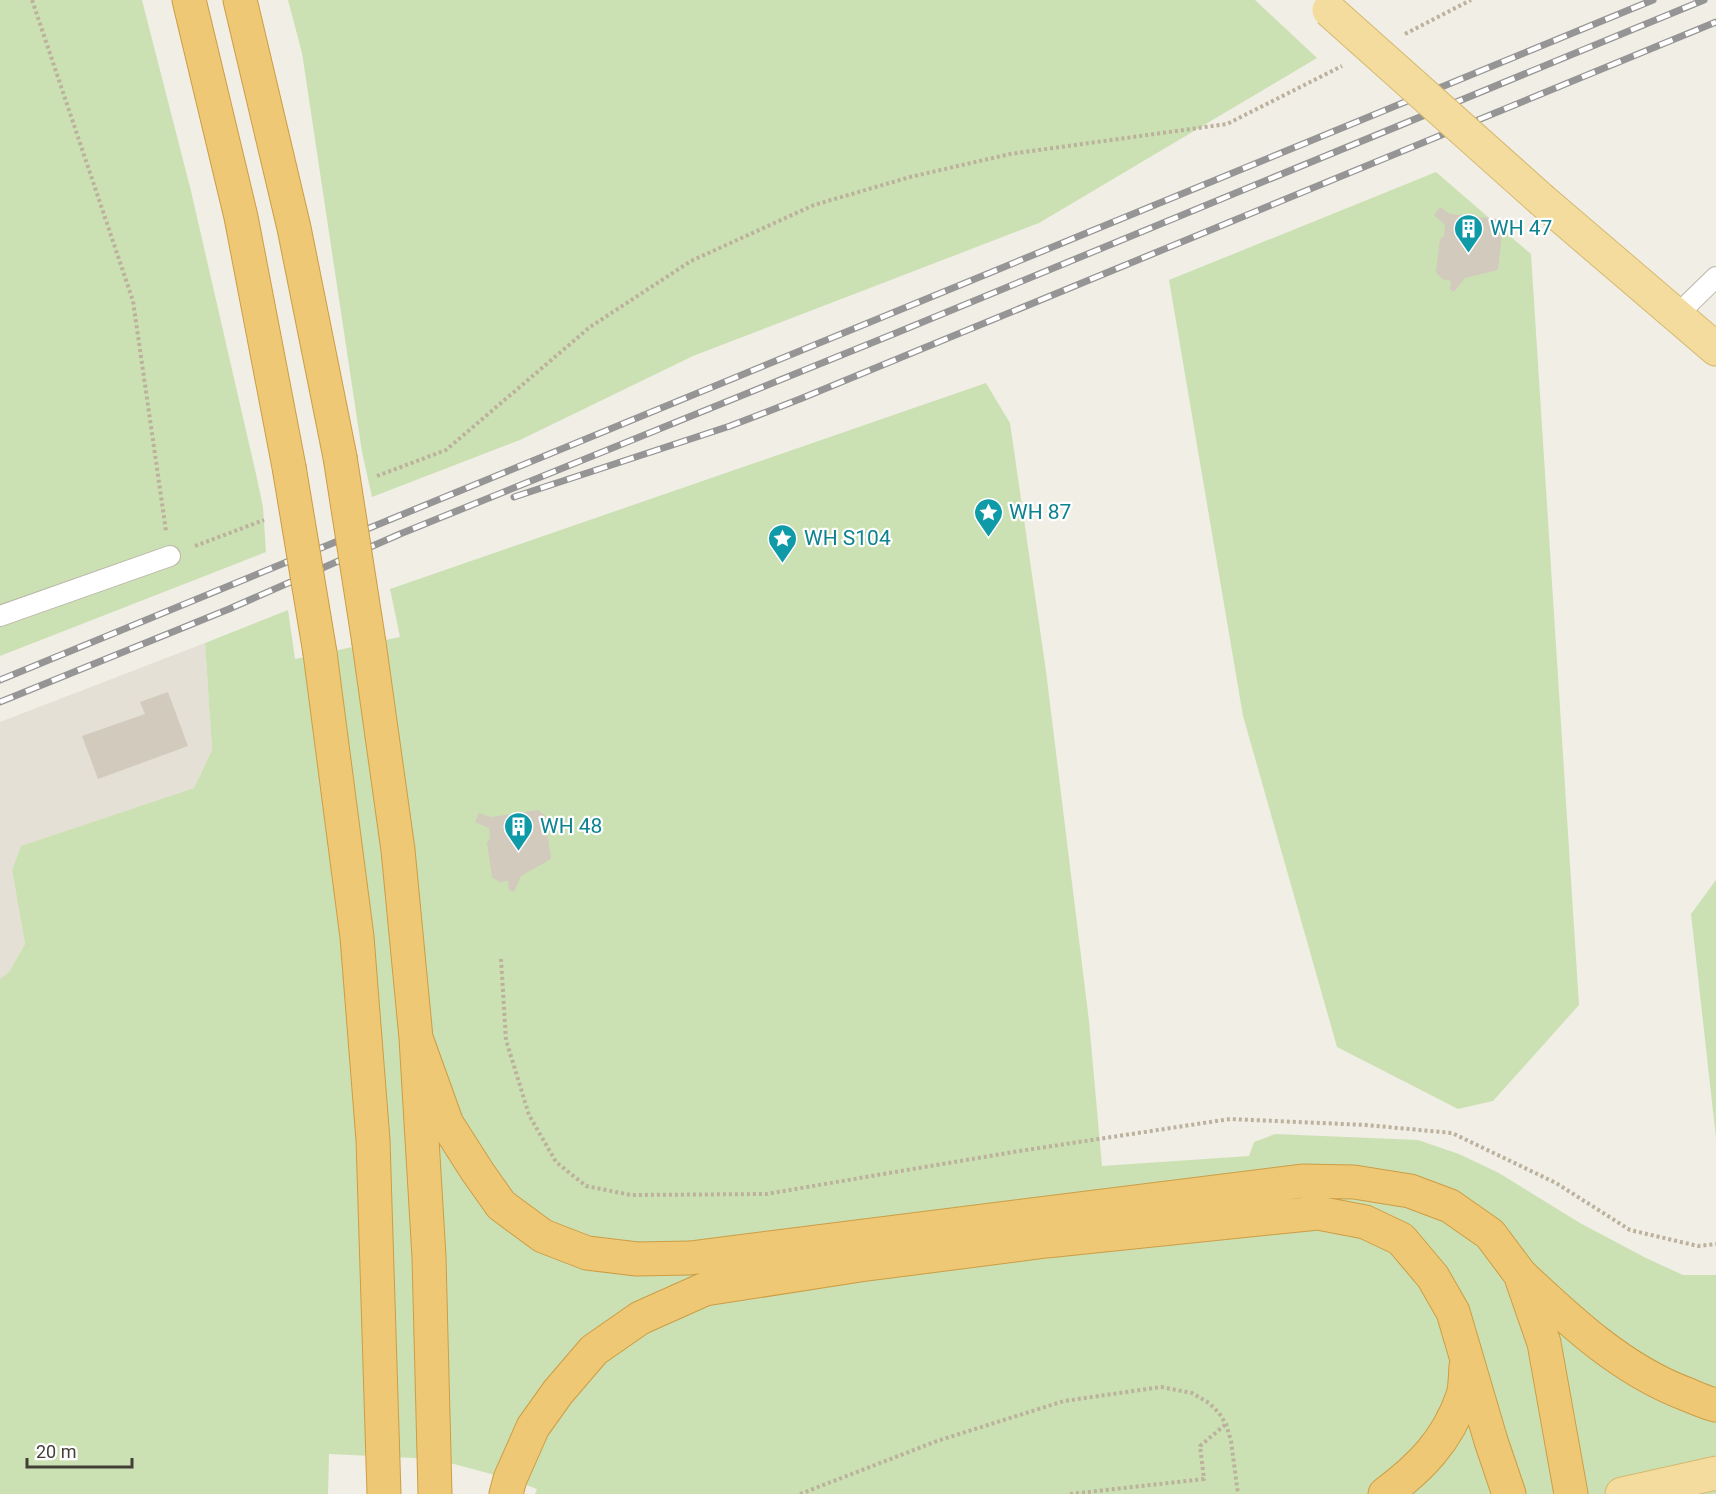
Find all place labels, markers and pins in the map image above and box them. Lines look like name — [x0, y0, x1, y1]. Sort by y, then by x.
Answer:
building icon: WH 47 — [1453, 212, 1485, 254]
place label: WH 47 — [1490, 216, 1552, 240]
place icon: WH 87 — [972, 496, 1004, 538]
place label: WH 87 — [1009, 500, 1071, 524]
place icon: WH S104 — [767, 522, 799, 564]
place label: WH S104 — [804, 526, 891, 550]
building icon: WH 48 — [503, 810, 535, 852]
place label: WH 48 — [540, 814, 602, 838]

